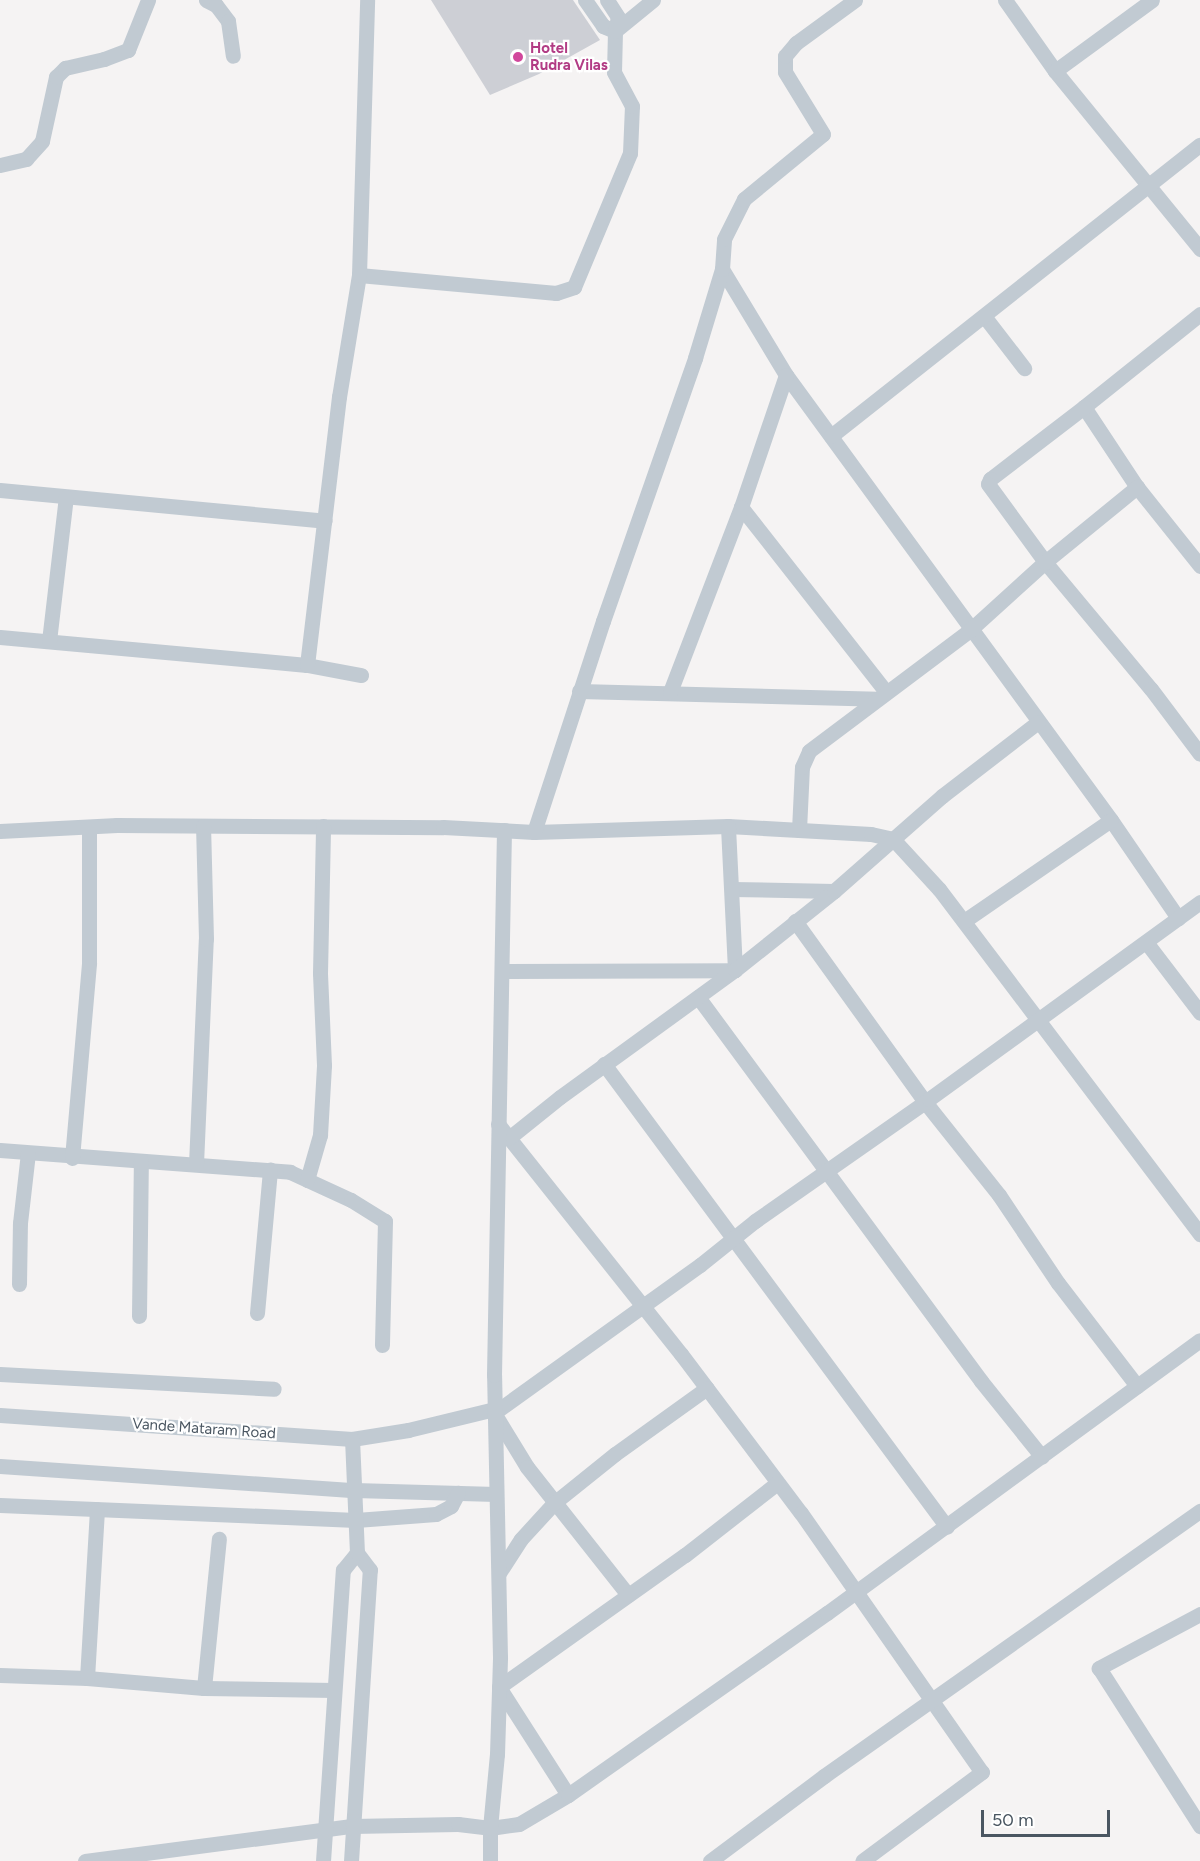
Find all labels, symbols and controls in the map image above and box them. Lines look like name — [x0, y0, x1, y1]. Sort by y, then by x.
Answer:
place label: Hotel Rudra Vilas — [530, 39, 608, 74]
marker: Hotel Rudra Vilas — [511, 50, 525, 64]
street label: Vande Mataram Road — [132, 1415, 276, 1443]
scale bar — [984, 1798, 1113, 1836]
text: 50 m — [992, 1809, 1034, 1831]

